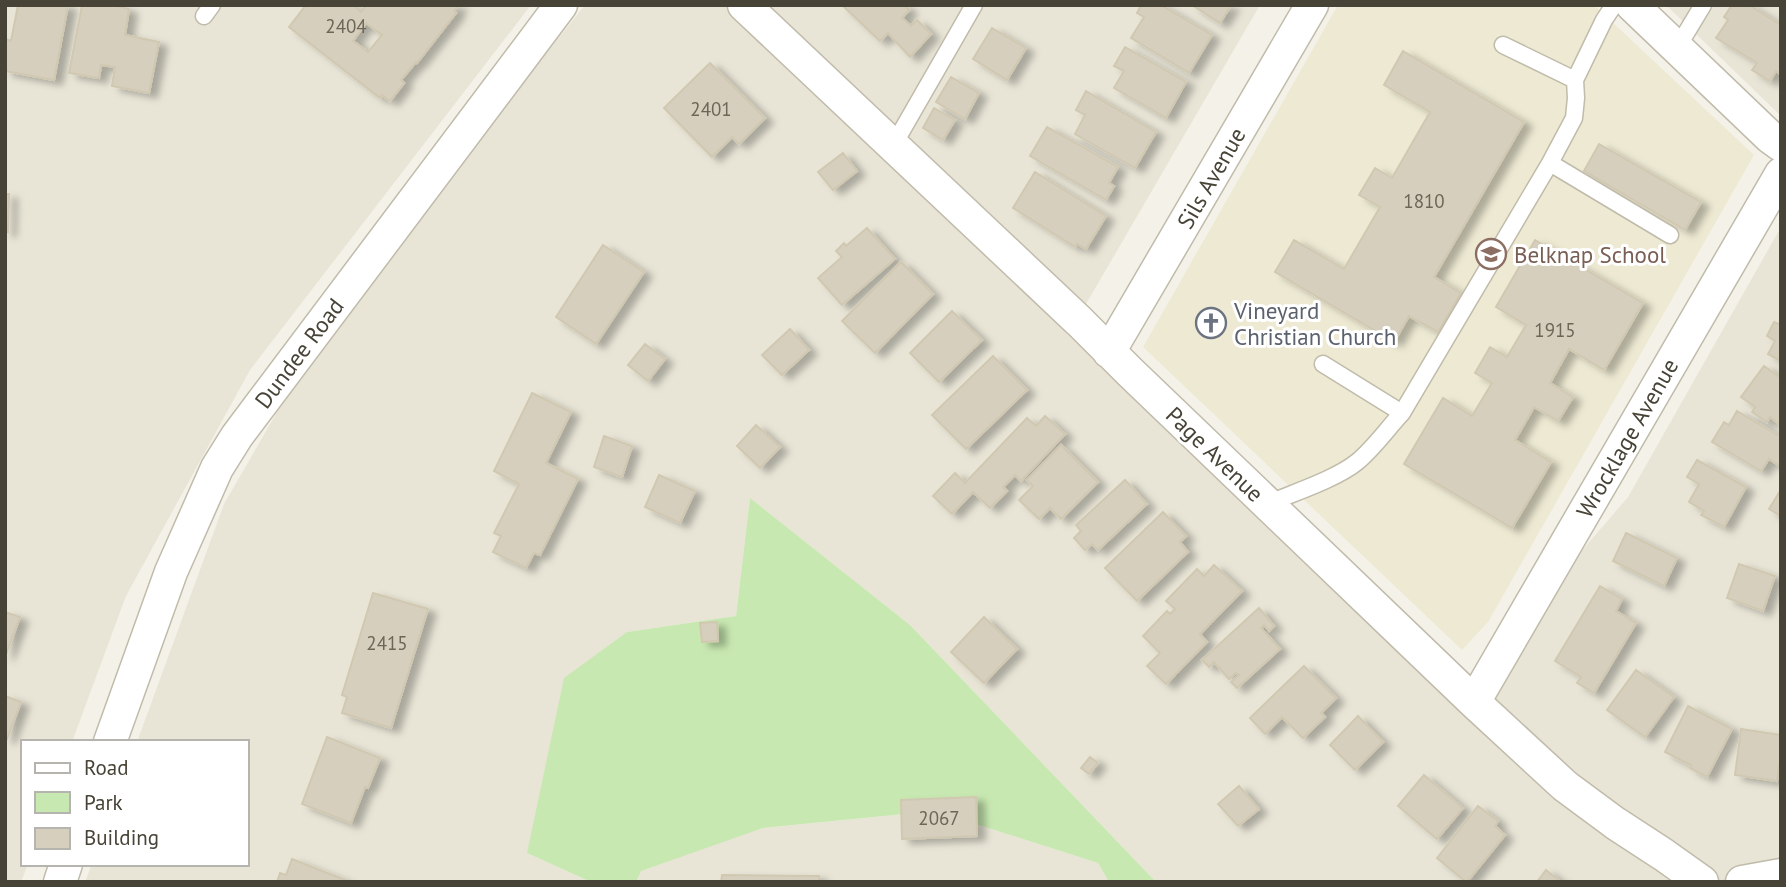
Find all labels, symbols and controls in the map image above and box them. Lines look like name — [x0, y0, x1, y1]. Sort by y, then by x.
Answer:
house number: 2404 — [325, 14, 367, 38]
house number: 2401 — [690, 97, 732, 121]
street label: Sils Avenue — [1170, 122, 1252, 234]
house number: 1810 — [1403, 189, 1445, 213]
school or university icon: Belknap School — [1474, 237, 1508, 271]
place label: Belknap School — [1514, 240, 1666, 269]
street label: Dundee Road — [248, 292, 350, 414]
place label: Vineyard Christian Church — [1233, 296, 1396, 351]
church icon: Vineyard Christian Church — [1194, 306, 1228, 340]
house number: 1915 — [1534, 318, 1576, 342]
street label: Wrocklage Avenue — [1570, 353, 1684, 523]
street label: Page Avenue — [1160, 400, 1270, 508]
house number: 2415 — [366, 631, 408, 655]
legend — [21, 740, 248, 866]
text: Road — [84, 754, 128, 781]
text: Park — [84, 789, 123, 816]
house number: 2067 — [918, 806, 960, 830]
text: Building — [84, 824, 159, 851]

